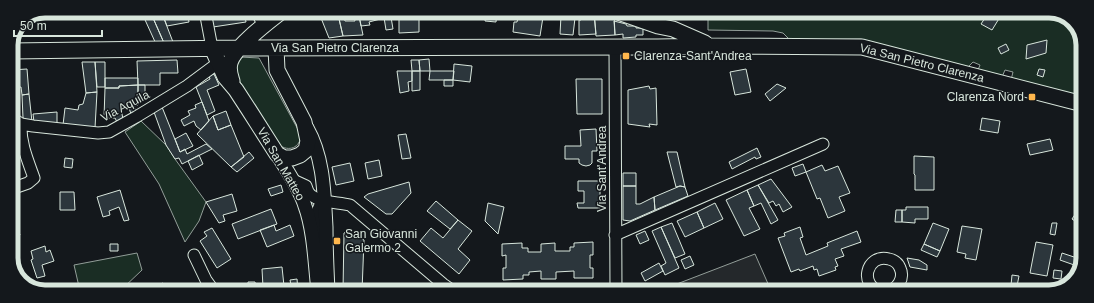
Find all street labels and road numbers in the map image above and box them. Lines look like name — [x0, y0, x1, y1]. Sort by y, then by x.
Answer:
street label: Via San Pietro Clarenza — [271, 41, 399, 55]
street label: Via San Pietro Clarenza — [858, 41, 986, 85]
street label: Via Aquila — [98, 87, 152, 125]
street label: Via San Matteo — [254, 125, 308, 203]
street label: Via Sant'Andrea — [595, 126, 609, 212]

